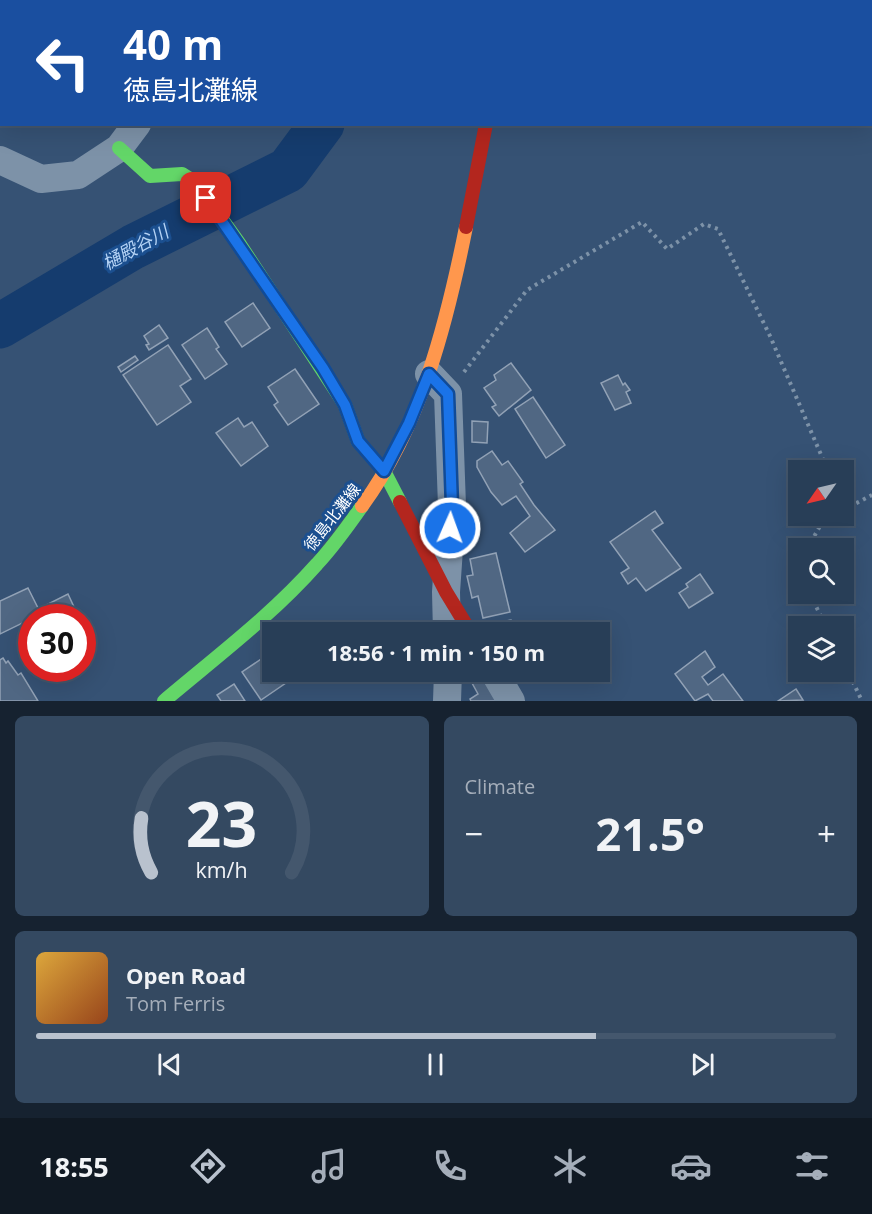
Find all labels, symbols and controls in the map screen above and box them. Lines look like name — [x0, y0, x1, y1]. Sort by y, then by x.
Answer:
text: 40 m — [123, 15, 223, 72]
icon: left — [24, 24, 102, 102]
text: 徳島北灘線 — [123, 71, 258, 108]
pin — [180, 172, 231, 223]
icon: arrive — [189, 181, 222, 214]
water label: 樋殿谷川 — [98, 218, 174, 275]
north arrow — [788, 460, 854, 526]
map controls — [788, 460, 854, 682]
street label: 徳島北灘線 — [299, 479, 365, 555]
position arrow — [418, 496, 482, 560]
button: search — [788, 538, 854, 604]
speed limit sign: 30 — [18, 604, 96, 682]
button: layers — [788, 616, 854, 682]
text: 18:56 · 1 min · 150 m — [327, 637, 545, 667]
text: Climate — [465, 773, 535, 800]
text: 23 — [186, 780, 257, 865]
text: 21.5° — [596, 803, 705, 864]
text: − — [465, 811, 483, 856]
text: + — [817, 811, 836, 856]
text: km/h — [196, 855, 248, 884]
text: Open Road — [126, 960, 246, 990]
text: Tom Ferris — [126, 990, 225, 1017]
icon: previous — [153, 1048, 186, 1081]
icon: pause — [419, 1048, 452, 1081]
icon: next — [686, 1048, 719, 1081]
icon: directions — [187, 1145, 229, 1187]
icon: music — [308, 1145, 350, 1187]
icon: phone — [429, 1145, 471, 1187]
icon: climate — [549, 1145, 591, 1187]
icon: car — [670, 1145, 712, 1187]
icon: filters — [791, 1145, 833, 1187]
text: 18:55 — [39, 1148, 109, 1185]

